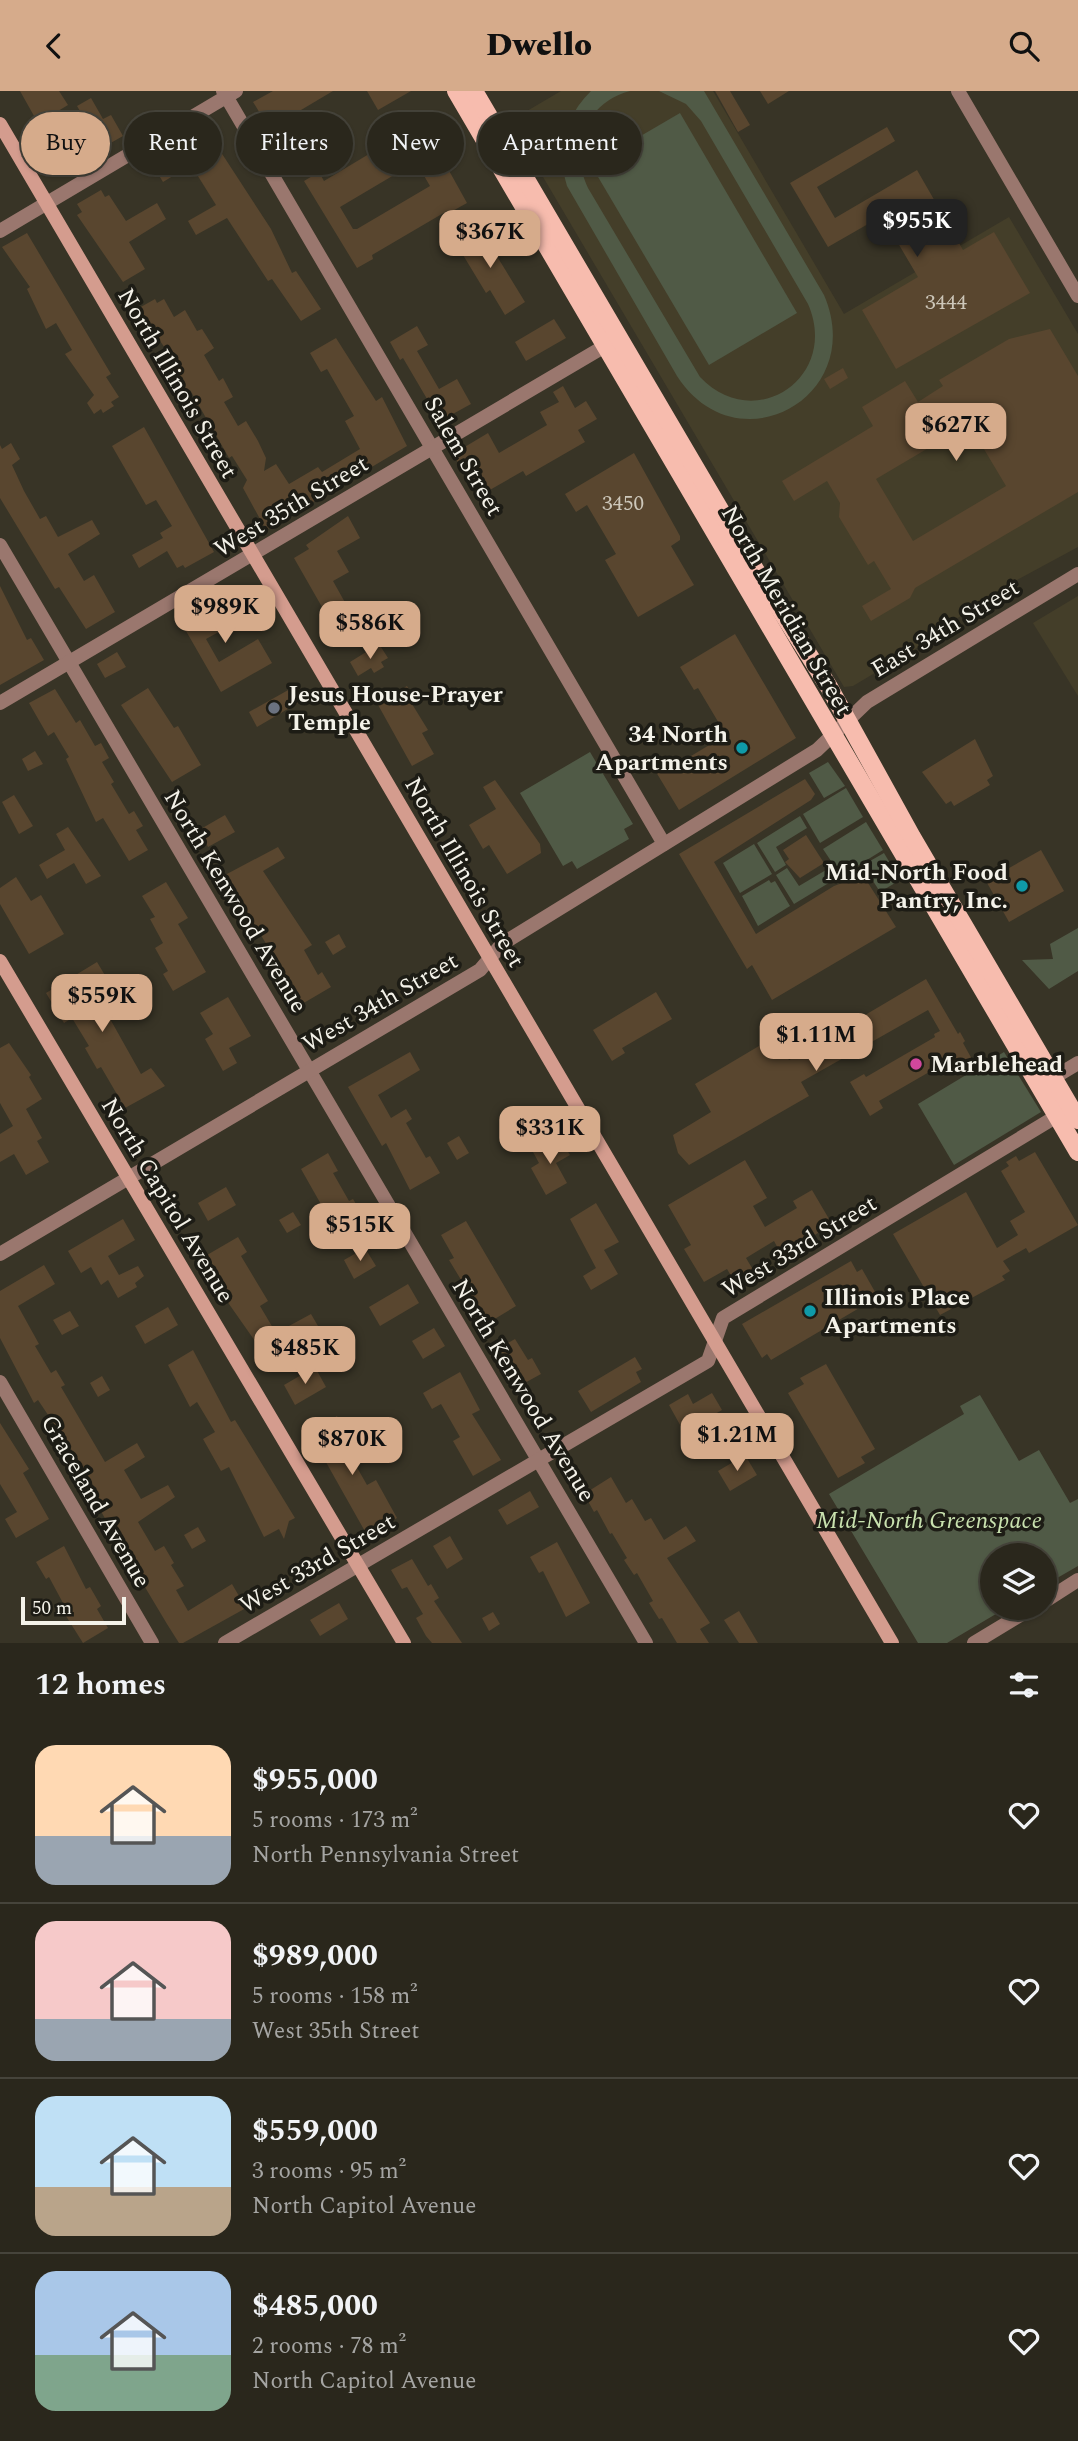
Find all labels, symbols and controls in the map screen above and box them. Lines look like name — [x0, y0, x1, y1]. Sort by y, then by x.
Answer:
text: Dwello — [486, 21, 592, 70]
icon: back — [35, 27, 73, 65]
icon: search — [1005, 27, 1043, 65]
chip: Buy — [21, 112, 110, 175]
chip: Rent — [124, 112, 222, 175]
chip: Filters — [236, 112, 353, 175]
chip: New — [367, 112, 464, 175]
chip: Apartment — [478, 112, 642, 175]
pin: $955K — [868, 199, 966, 259]
text: $955K — [882, 204, 952, 239]
pin: $367K — [441, 211, 539, 270]
text: $367K — [455, 215, 525, 250]
street label: North Illinois Street — [108, 281, 246, 486]
house number: 3444 — [925, 287, 967, 319]
street label: Salem Street — [414, 390, 512, 523]
pin: $627K — [907, 403, 1005, 463]
text: $627K — [921, 408, 991, 443]
street label: West 35th Street — [207, 446, 376, 567]
house number: 3450 — [602, 488, 644, 520]
street label: North Meridian Street — [711, 499, 861, 722]
street label: East 34th Street — [864, 570, 1027, 687]
pin: $989K — [176, 585, 274, 645]
text: $989K — [190, 590, 260, 625]
pin: $586K — [321, 601, 419, 661]
text: $586K — [335, 606, 405, 641]
place label: Jesus House-Prayer Temple — [288, 677, 504, 741]
marker: Jesus House-Prayer Temple — [266, 700, 282, 716]
place label: 34 North Apartments — [595, 717, 728, 781]
marker: 34 North Apartments — [734, 740, 750, 756]
street label: North Illinois Street — [395, 770, 533, 975]
street label: North Kenwood Avenue — [154, 783, 316, 1020]
place label: Mid-North Food Pantry, Inc. — [825, 855, 1008, 919]
marker: Mid-North Food Pantry, Inc. — [1014, 878, 1030, 894]
street label: West 34th Street — [296, 944, 465, 1062]
pin: $559K — [53, 975, 151, 1034]
text: $559K — [67, 979, 137, 1014]
pin: $1.11M — [759, 1013, 873, 1073]
text: $1.11M — [776, 1018, 856, 1053]
place label: Marblehead — [930, 1047, 1063, 1083]
marker: Marblehead — [908, 1056, 924, 1072]
street label: North Capitol Avenue — [91, 1091, 243, 1310]
pin: $331K — [501, 1107, 599, 1166]
text: $331K — [515, 1111, 585, 1146]
street label: West 33rd Street — [715, 1186, 884, 1307]
pin: $515K — [311, 1203, 409, 1263]
text: $515K — [325, 1208, 395, 1243]
street label: North Kenwood Avenue — [442, 1272, 604, 1509]
place label: Illinois Place Apartments — [824, 1280, 970, 1344]
marker: Illinois Place Apartments — [802, 1303, 818, 1319]
pin: $485K — [256, 1327, 354, 1386]
text: $485K — [270, 1331, 340, 1366]
street label: Graceland Avenue — [31, 1408, 159, 1595]
pin: $1.21M — [680, 1413, 794, 1473]
pin: $870K — [303, 1417, 401, 1477]
text: $1.21M — [697, 1418, 777, 1453]
text: $870K — [317, 1422, 387, 1457]
park label: Mid-North Greenspace — [816, 1503, 1042, 1539]
street label: West 33rd Street — [233, 1504, 402, 1623]
map controls — [980, 1543, 1057, 1620]
button: layers — [980, 1543, 1057, 1620]
scale bar — [21, 1594, 126, 1626]
text: 50 m — [32, 1594, 72, 1623]
text: 12 homes — [35, 1662, 166, 1708]
icon: filters — [1005, 1666, 1043, 1704]
text: $955,000 — [252, 1757, 378, 1803]
icon: home — [91, 1773, 175, 1857]
icon: heart — [1005, 1796, 1043, 1834]
text: 5 rooms · 173 m² — [252, 1803, 418, 1838]
text: North Pennsylvania Street — [252, 1838, 519, 1873]
text: $989,000 — [252, 1933, 378, 1979]
icon: home — [91, 1949, 175, 2033]
icon: heart — [1005, 1972, 1043, 2010]
text: 5 rooms · 158 m² — [252, 1979, 418, 2014]
text: West 35th Street — [252, 2014, 419, 2049]
text: $559,000 — [252, 2108, 378, 2154]
icon: home — [91, 2124, 175, 2208]
icon: heart — [1005, 2147, 1043, 2185]
text: 3 rooms · 95 m² — [252, 2154, 406, 2189]
text: North Capitol Avenue — [252, 2189, 476, 2224]
text: $485,000 — [252, 2283, 378, 2329]
icon: home — [91, 2299, 175, 2383]
icon: heart — [1005, 2322, 1043, 2360]
text: 2 rooms · 78 m² — [252, 2329, 406, 2364]
text: North Capitol Avenue — [252, 2364, 476, 2399]

